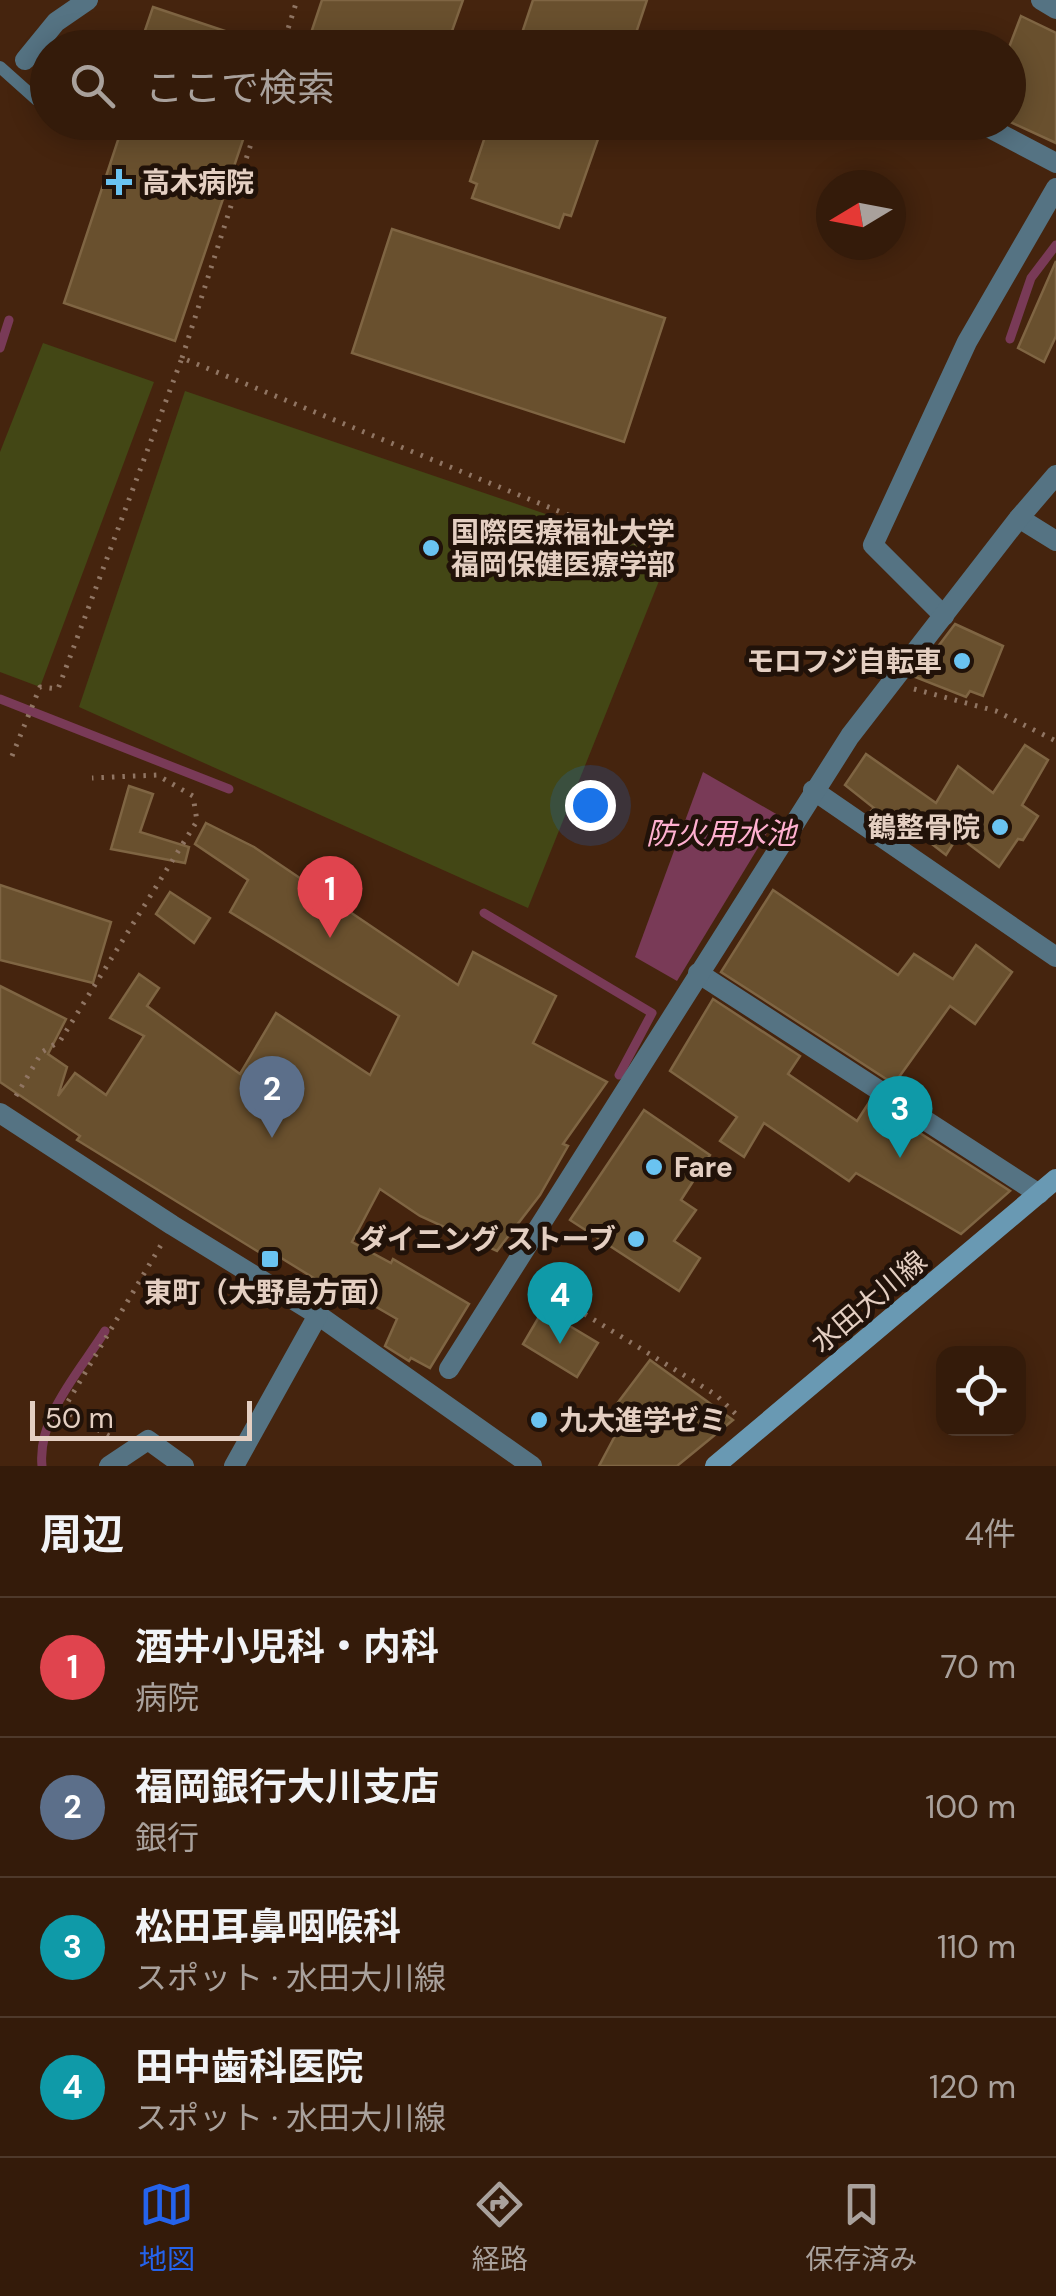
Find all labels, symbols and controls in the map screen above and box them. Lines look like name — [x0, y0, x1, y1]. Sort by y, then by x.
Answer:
search box — [30, 30, 1026, 140]
icon: search — [65, 58, 120, 113]
text: ここで検索 — [145, 63, 335, 113]
place label: 高木病院 — [142, 164, 254, 201]
marker: 高木病院 — [106, 169, 132, 195]
north arrow — [816, 170, 906, 260]
place label: 国際医療福祉大学 福岡保健医療学部 — [451, 514, 675, 583]
marker: 国際医療福祉大学 福岡保健医療学部 — [420, 537, 442, 559]
place label: モロフジ自転車 — [746, 643, 942, 680]
marker: モロフジ自転車 — [951, 650, 973, 672]
your location — [565, 780, 616, 831]
place label: 鶴整骨院 — [868, 809, 980, 846]
water label: 防火用水池 — [646, 814, 799, 853]
marker: 鶴整骨院 — [989, 816, 1011, 838]
pin: 1 — [298, 856, 362, 938]
pin: 2 — [240, 1056, 304, 1138]
pin: 3 — [868, 1076, 932, 1158]
place label: Fare — [674, 1149, 733, 1186]
marker: Fare — [643, 1156, 665, 1178]
place label: ダイニング ストーブ — [359, 1221, 616, 1258]
marker: ダイニング ストーブ — [625, 1228, 647, 1250]
street label: 水田大川線 — [803, 1243, 935, 1361]
marker: 東町（大野島方面） — [259, 1248, 281, 1270]
pin: 4 — [528, 1262, 592, 1344]
place label: 東町（大野島方面） — [144, 1274, 396, 1311]
map controls — [936, 1346, 1026, 1436]
button: locate — [936, 1346, 1026, 1436]
scale bar — [30, 1396, 252, 1440]
text: 50 m — [45, 1400, 114, 1437]
place label: 九大進学ゼミ — [559, 1402, 727, 1439]
marker: 九大進学ゼミ — [528, 1409, 550, 1431]
text: 周辺 — [40, 1507, 124, 1562]
text: 4件 — [965, 1513, 1016, 1555]
text: 酒井小児科・内科 — [135, 1622, 439, 1672]
text: 1 — [67, 1646, 78, 1688]
text: 70 m — [940, 1646, 1016, 1688]
text: 病院 — [135, 1677, 199, 1719]
text: 福岡銀行大川支店 — [135, 1762, 439, 1812]
text: 2 — [63, 1786, 82, 1828]
text: 100 m — [925, 1786, 1016, 1828]
text: 銀行 — [135, 1817, 199, 1859]
text: 松田耳鼻咽喉科 — [135, 1902, 401, 1952]
text: 3 — [63, 1926, 82, 1968]
text: 110 m — [937, 1926, 1016, 1968]
text: スポット · 水田大川線 — [135, 1957, 446, 1999]
text: 田中歯科医院 — [135, 2042, 363, 2092]
text: 4 — [62, 2066, 83, 2108]
text: 120 m — [929, 2066, 1016, 2108]
text: スポット · 水田大川線 — [135, 2097, 446, 2139]
tab: 地図 — [139, 2177, 195, 2278]
tab: 経路 — [472, 2177, 528, 2278]
tab: 保存済み — [805, 2177, 917, 2278]

